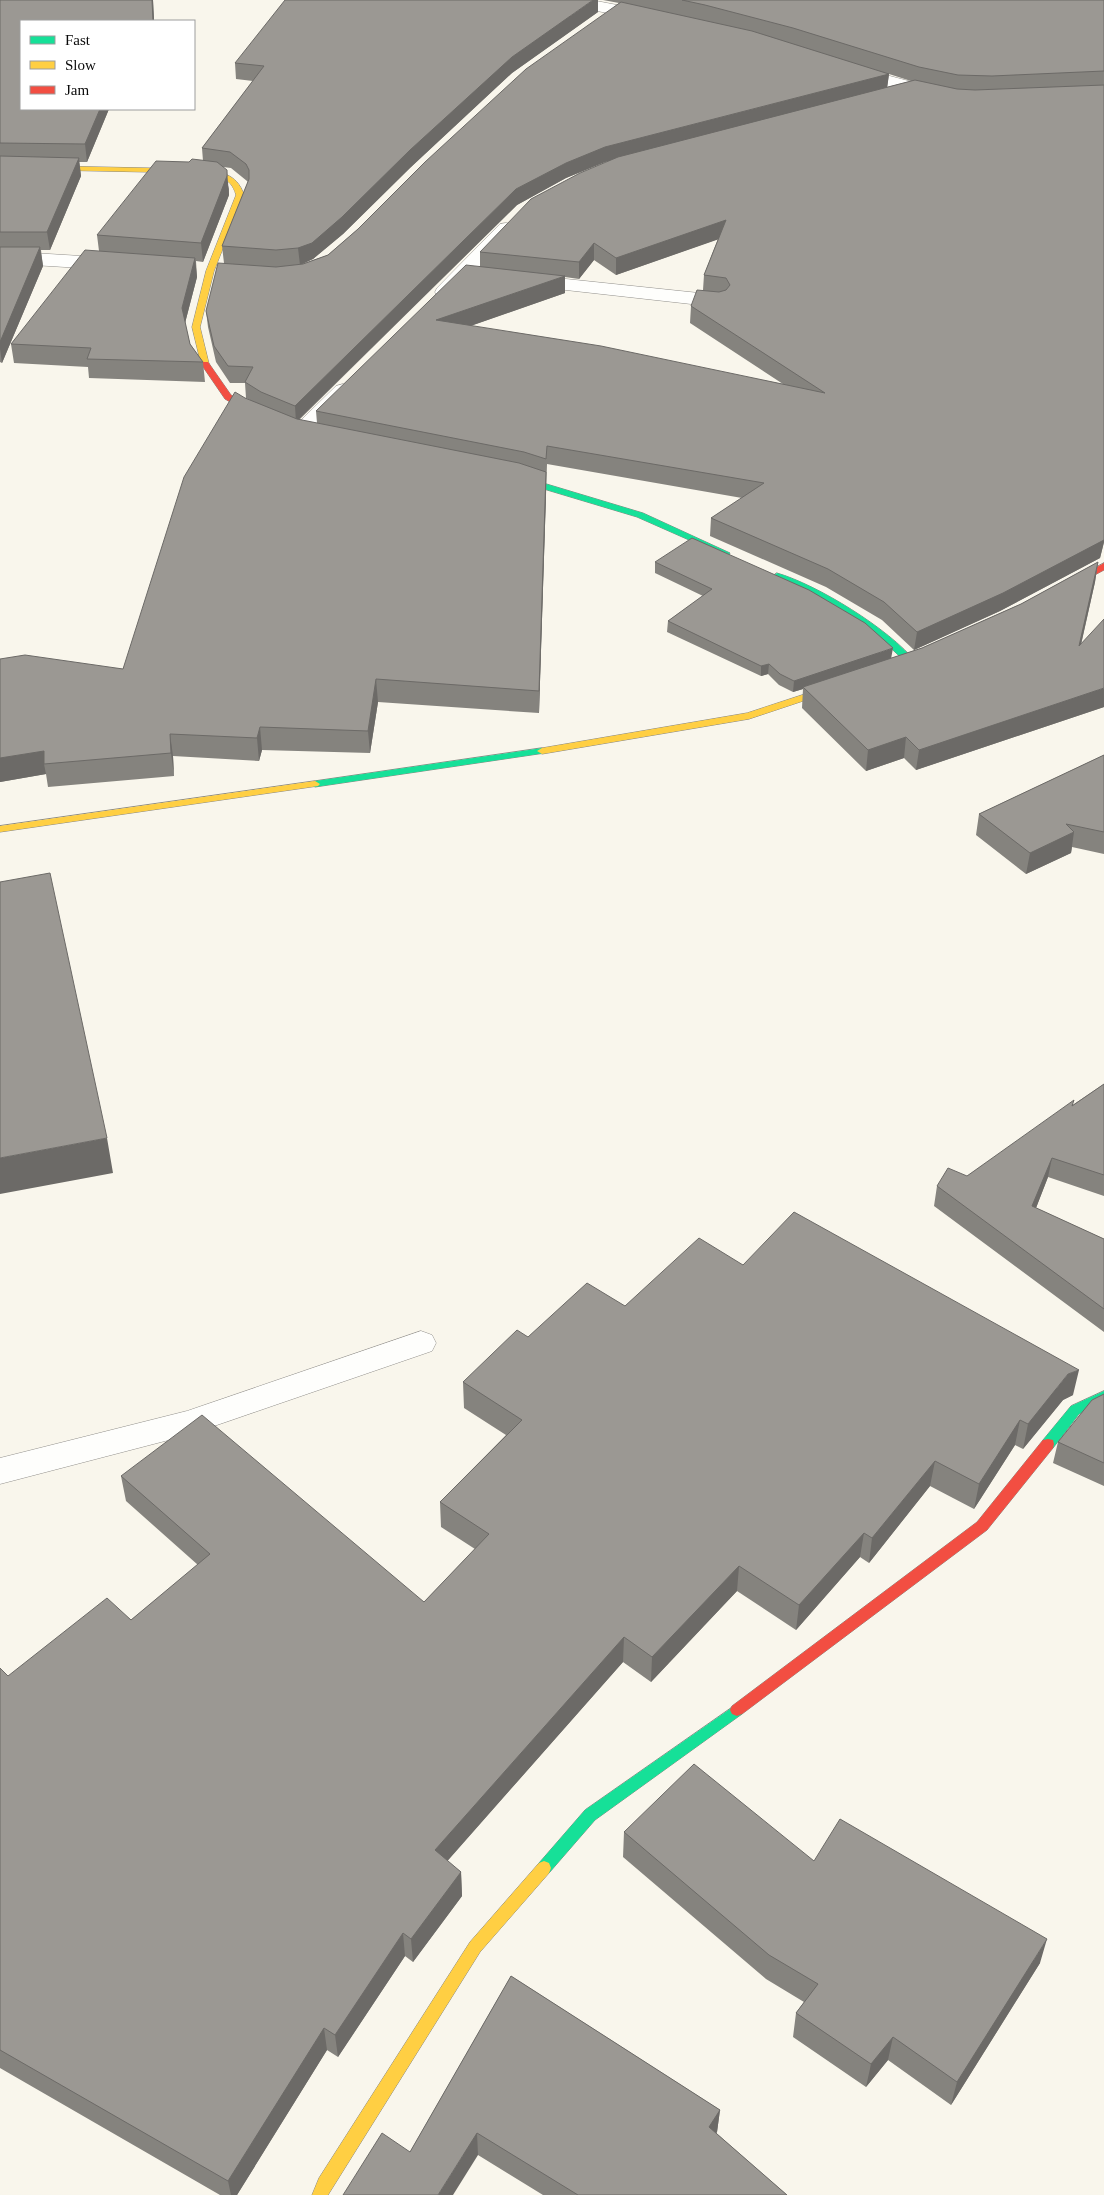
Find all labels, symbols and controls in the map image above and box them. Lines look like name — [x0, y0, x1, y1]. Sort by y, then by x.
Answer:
legend — [20, 20, 195, 110]
text: Fast — [65, 32, 91, 48]
text: Slow — [65, 57, 96, 73]
text: Jam — [65, 82, 89, 98]

